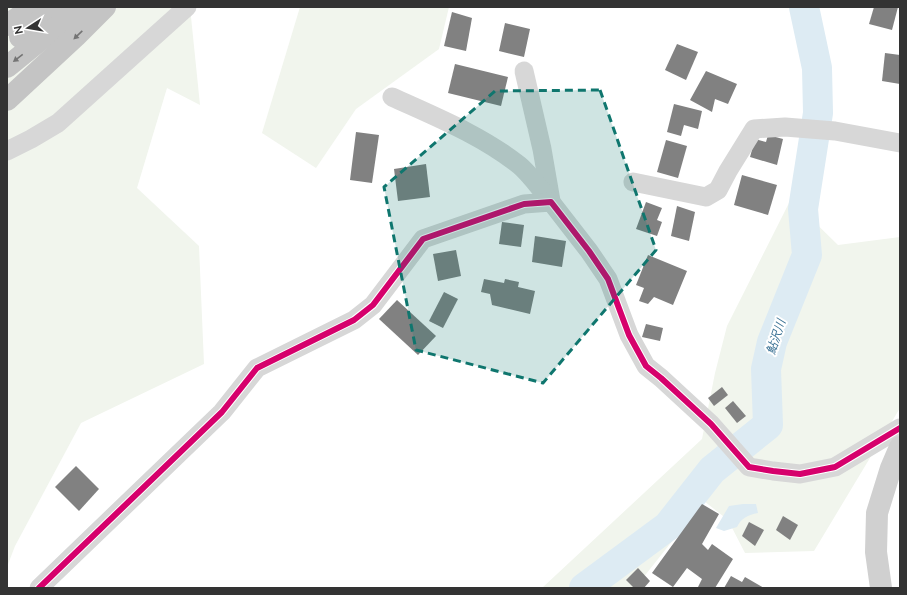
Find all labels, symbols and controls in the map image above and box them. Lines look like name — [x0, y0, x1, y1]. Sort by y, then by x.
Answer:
north arrow — [8, 8, 48, 48]
text: N — [11, 25, 26, 35]
one-way arrow — [73, 30, 83, 39]
one-way arrow — [13, 54, 24, 62]
water label: 鮎沢川 — [764, 316, 789, 356]

